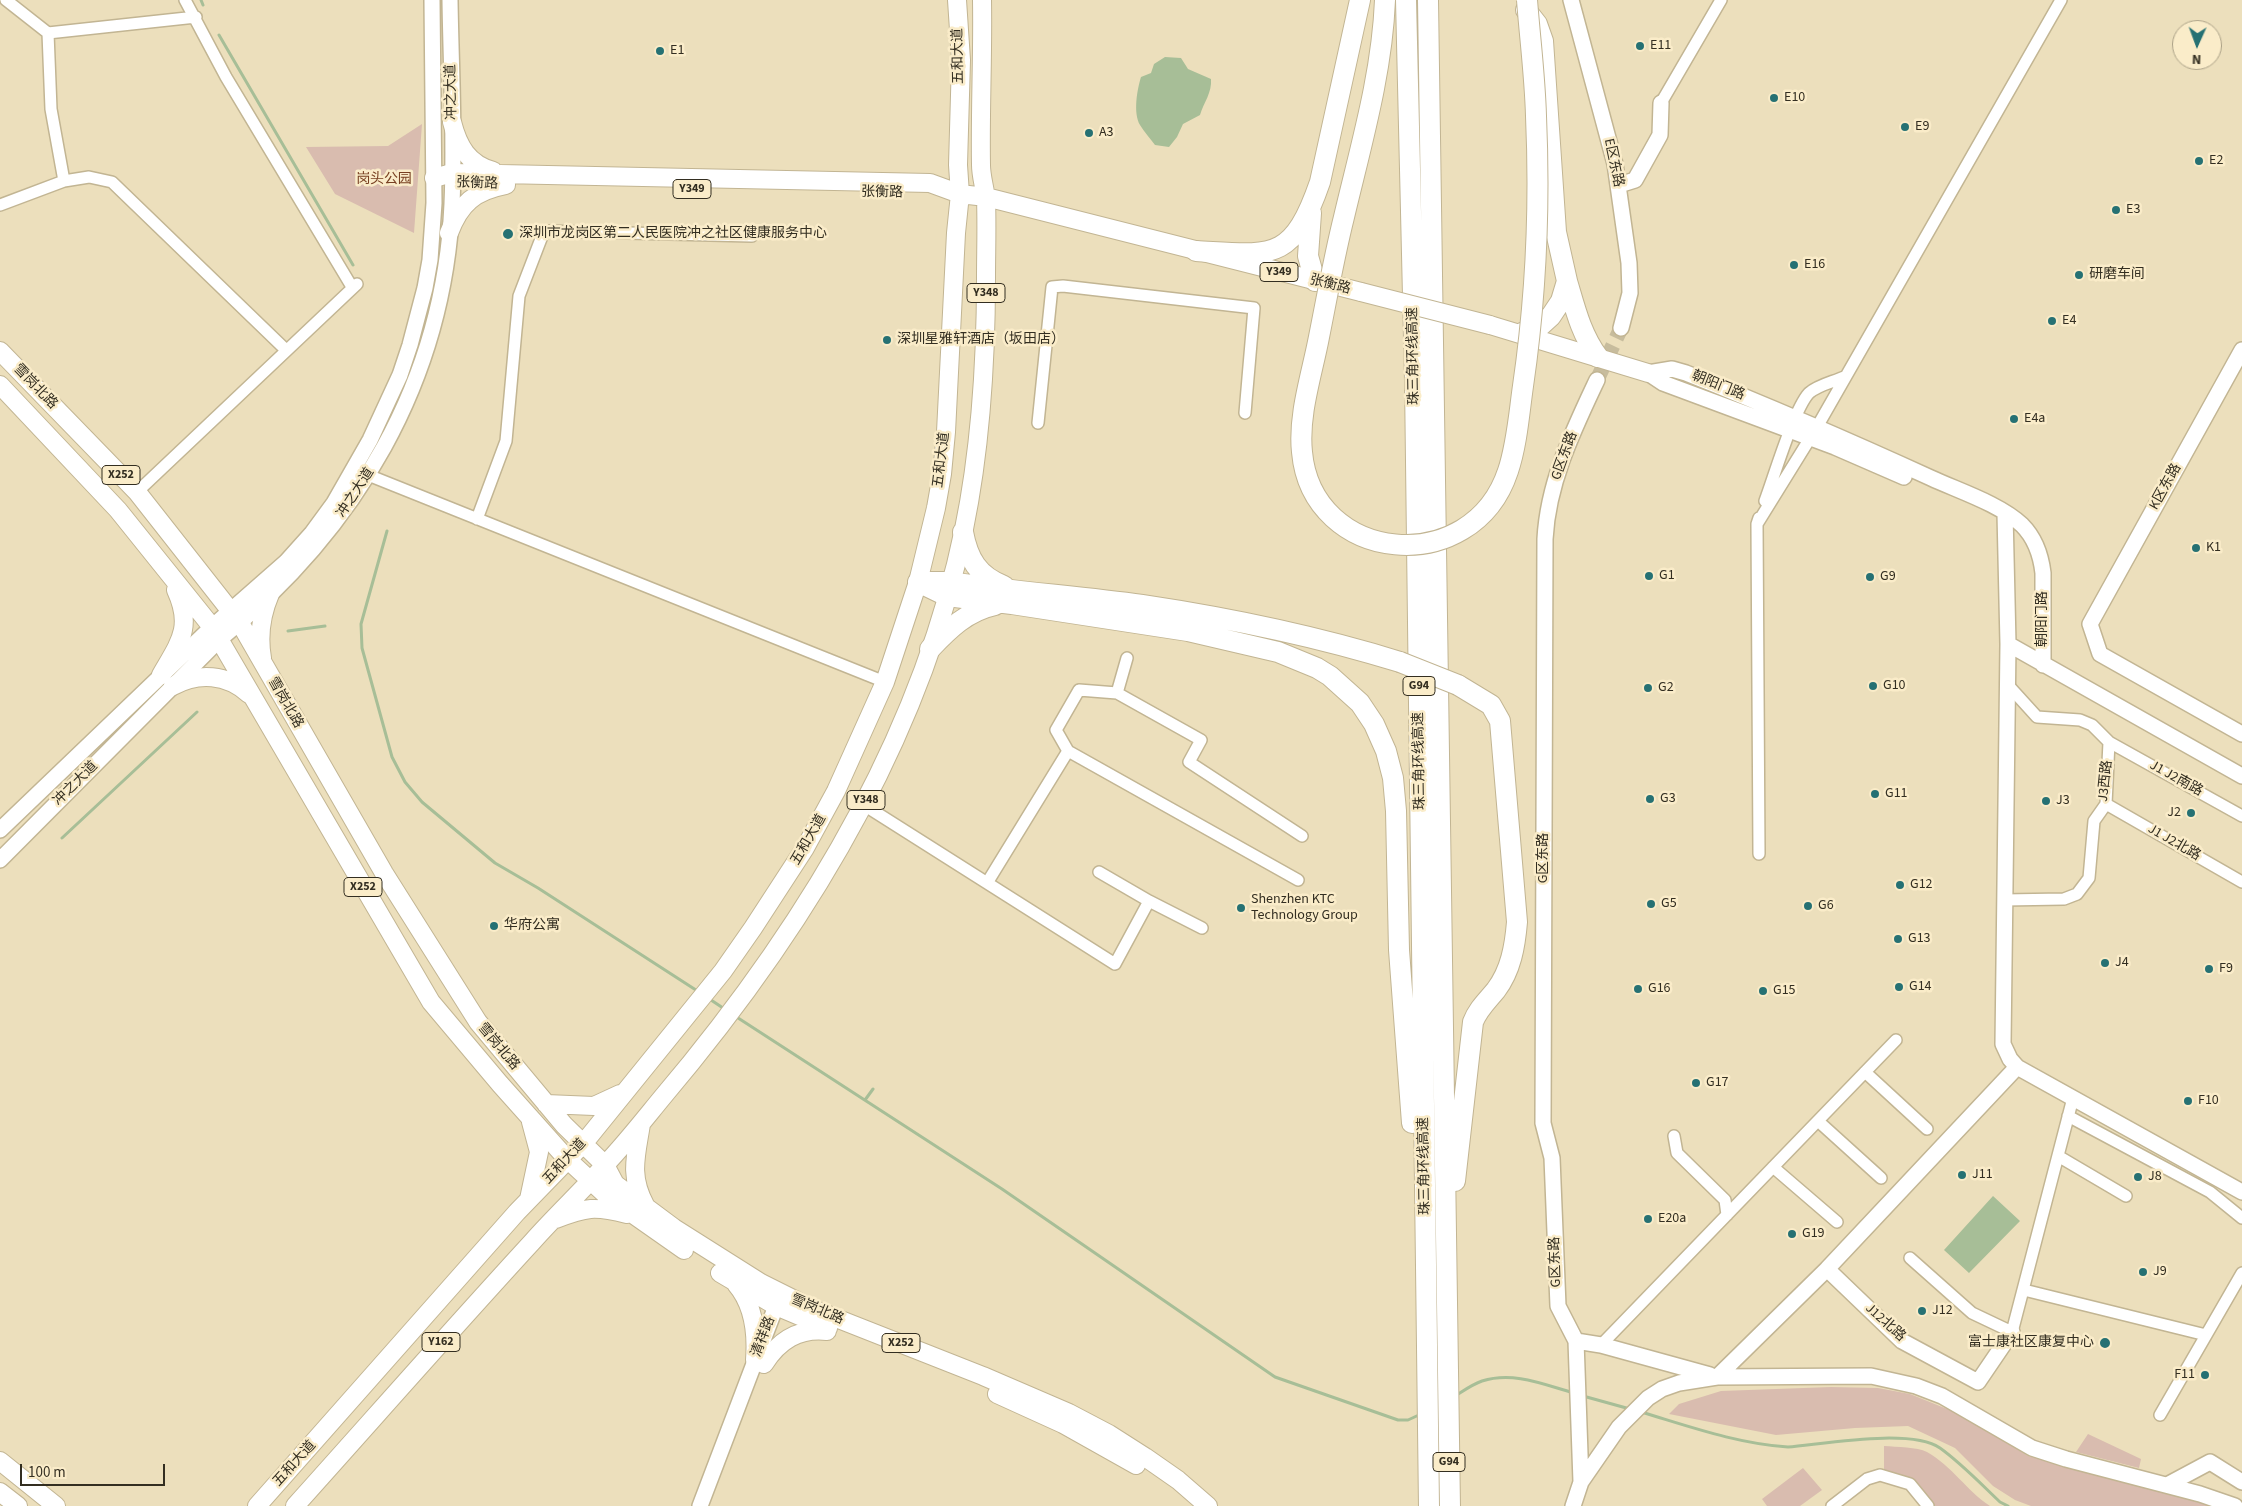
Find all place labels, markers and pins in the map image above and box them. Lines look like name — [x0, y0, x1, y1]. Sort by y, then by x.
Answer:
place label: E11 — [1650, 38, 1671, 54]
marker: E11 — [1634, 40, 1646, 52]
place label: E1 — [670, 43, 684, 59]
marker: E1 — [654, 45, 666, 57]
place label: E10 — [1784, 90, 1805, 106]
marker: E10 — [1768, 92, 1780, 104]
place label: E9 — [1915, 119, 1929, 135]
marker: E9 — [1899, 121, 1911, 133]
place label: A3 — [1099, 125, 1114, 141]
marker: A3 — [1083, 127, 1095, 139]
place label: E2 — [2209, 153, 2223, 169]
marker: E2 — [2193, 155, 2205, 167]
place label: E3 — [2126, 202, 2140, 218]
marker: E3 — [2110, 204, 2122, 216]
place label: 深圳市龙岗区第二人民医院冲之社区健康服务中心 — [519, 226, 827, 242]
marker: 深圳市龙岗区第二人民医院冲之社区健康服务中心 — [501, 227, 515, 241]
place label: E16 — [1804, 257, 1825, 273]
marker: E16 — [1788, 259, 1800, 271]
place label: 研磨车间 — [2089, 267, 2145, 283]
marker: 研磨车间 — [2073, 269, 2085, 281]
place label: E4 — [2062, 313, 2076, 329]
marker: E4 — [2046, 315, 2058, 327]
place label: 深圳星雅轩酒店（坂田店） — [897, 332, 1065, 348]
marker: 深圳星雅轩酒店（坂田店） — [881, 334, 893, 346]
place label: E4a — [2024, 411, 2045, 427]
marker: E4a — [2008, 413, 2020, 425]
place label: K1 — [2206, 540, 2221, 556]
marker: K1 — [2190, 542, 2202, 554]
place label: G1 — [1659, 568, 1675, 584]
place label: G9 — [1880, 569, 1896, 585]
marker: G1 — [1643, 570, 1655, 582]
marker: G9 — [1864, 571, 1876, 583]
place label: G10 — [1883, 678, 1906, 694]
place label: G2 — [1658, 680, 1674, 696]
marker: G10 — [1867, 680, 1879, 692]
marker: G2 — [1642, 682, 1654, 694]
place label: G11 — [1885, 786, 1908, 802]
marker: G11 — [1869, 788, 1881, 800]
place label: G3 — [1660, 791, 1676, 807]
marker: G3 — [1644, 793, 1656, 805]
place label: J3 — [2056, 793, 2070, 809]
marker: J3 — [2040, 795, 2052, 807]
place label: J2 — [2167, 805, 2181, 821]
marker: J2 — [2185, 807, 2197, 819]
place label: G12 — [1910, 877, 1933, 893]
marker: G12 — [1894, 879, 1906, 891]
place label: Shenzhen KTC Technology Group — [1251, 892, 1358, 924]
place label: G5 — [1661, 896, 1677, 912]
marker: G5 — [1645, 898, 1657, 910]
place label: G6 — [1818, 898, 1834, 914]
marker: G6 — [1802, 900, 1814, 912]
marker: Shenzhen KTC Technology Group — [1235, 902, 1247, 914]
place label: 华府公寓 — [504, 918, 560, 934]
marker: 华府公寓 — [488, 920, 500, 932]
place label: G13 — [1908, 931, 1931, 947]
marker: G13 — [1892, 933, 1904, 945]
place label: J4 — [2115, 955, 2129, 971]
marker: J4 — [2099, 957, 2111, 969]
place label: F9 — [2219, 961, 2233, 977]
marker: F9 — [2203, 963, 2215, 975]
place label: G14 — [1909, 979, 1932, 995]
place label: G16 — [1648, 981, 1671, 997]
marker: G14 — [1893, 981, 1905, 993]
marker: G16 — [1632, 983, 1644, 995]
place label: G15 — [1773, 983, 1796, 999]
marker: G15 — [1757, 985, 1769, 997]
place label: G17 — [1706, 1075, 1729, 1091]
marker: G17 — [1690, 1077, 1702, 1089]
place label: F10 — [2198, 1093, 2219, 1109]
marker: F10 — [2182, 1095, 2194, 1107]
place label: J11 — [1972, 1167, 1993, 1183]
marker: J11 — [1956, 1169, 1968, 1181]
place label: J8 — [2148, 1169, 2162, 1185]
marker: J8 — [2132, 1171, 2144, 1183]
place label: E20a — [1658, 1211, 1686, 1227]
marker: E20a — [1642, 1213, 1654, 1225]
place label: G19 — [1802, 1226, 1825, 1242]
marker: G19 — [1786, 1228, 1798, 1240]
place label: J9 — [2153, 1264, 2167, 1280]
marker: J9 — [2137, 1266, 2149, 1278]
place label: J12 — [1932, 1303, 1953, 1319]
marker: J12 — [1916, 1305, 1928, 1317]
place label: 富士康社区康复中心 — [1968, 1335, 2094, 1351]
marker: 富士康社区康复中心 — [2098, 1336, 2112, 1350]
place label: F11 — [2174, 1367, 2195, 1383]
marker: F11 — [2199, 1369, 2211, 1381]

